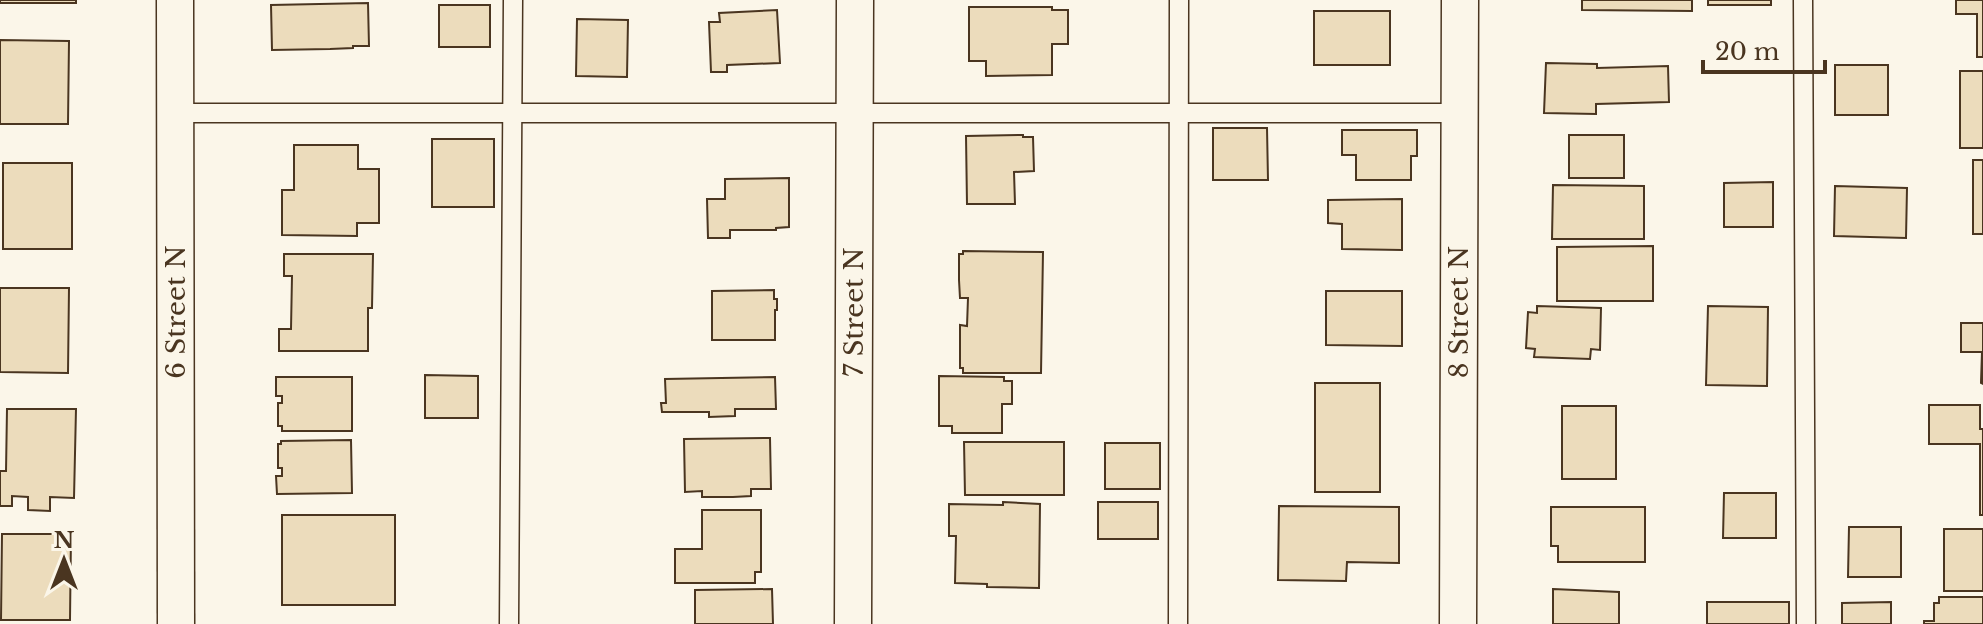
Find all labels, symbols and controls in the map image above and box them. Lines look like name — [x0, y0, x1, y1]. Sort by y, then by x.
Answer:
scale bar — [1703, 24, 1825, 74]
text: 20 m — [1715, 37, 1780, 66]
street label: 6 Street N — [160, 245, 192, 379]
street label: 8 Street N — [1443, 246, 1475, 378]
street label: 7 Street N — [838, 247, 870, 377]
north arrow — [24, 520, 104, 600]
text: N — [54, 527, 75, 554]

